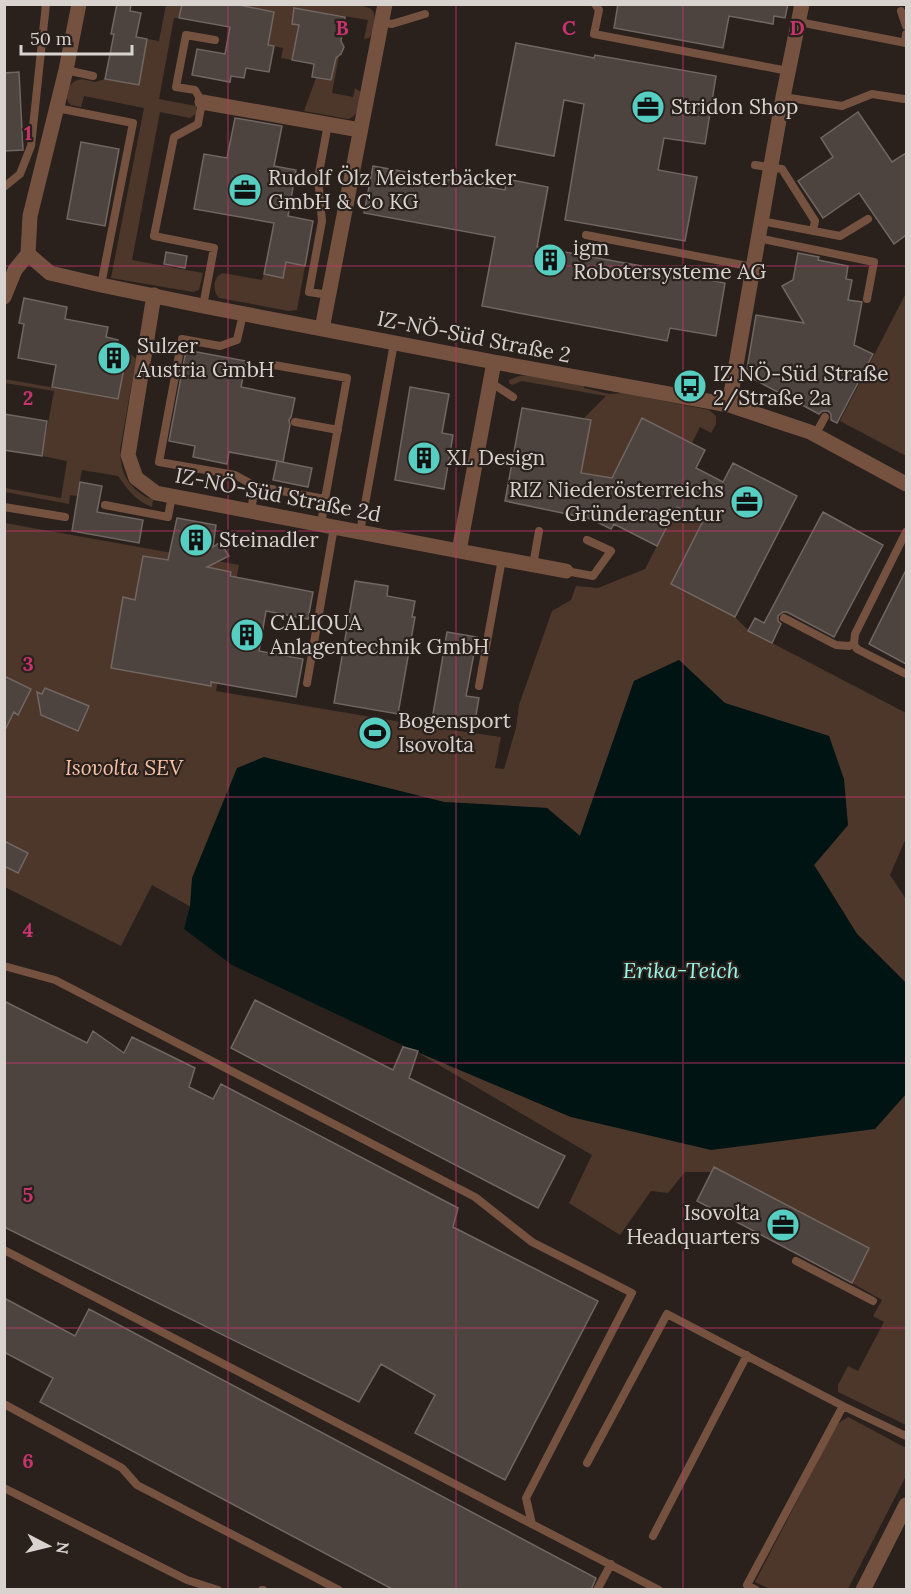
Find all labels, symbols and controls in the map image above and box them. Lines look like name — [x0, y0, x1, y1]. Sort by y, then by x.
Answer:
text: B — [335, 15, 349, 40]
text: C — [562, 15, 576, 40]
text: D — [789, 15, 805, 40]
scale bar — [21, 18, 132, 56]
text: 50 m — [30, 27, 72, 50]
office icon: Stridon Shop — [630, 89, 666, 125]
place label: Stridon Shop — [671, 93, 798, 120]
text: 1 — [24, 120, 32, 145]
place label: Rudolf Ölz Meisterbäcker GmbH & Co KG — [268, 164, 516, 215]
office icon: Rudolf Ölz Meisterbäcker GmbH & Co KG — [227, 172, 263, 208]
place label: igm Robotersysteme AG — [573, 234, 766, 285]
building icon: igm Robotersysteme AG — [532, 242, 568, 278]
street label: IZ-NÖ-Süd Straße 2 — [375, 305, 573, 369]
place label: Sulzer Austria GmbH — [136, 332, 275, 383]
building icon: Sulzer Austria GmbH — [96, 340, 132, 376]
place label: IZ NÖ-Süd Straße 2/Straße 2a — [713, 360, 889, 411]
bus stop icon: IZ NÖ-Süd Straße 2/Straße 2a — [672, 368, 708, 404]
text: 2 — [23, 385, 33, 410]
building icon: XL Design — [406, 440, 442, 476]
place label: XL Design — [447, 444, 546, 471]
street label: IZ-NÖ-Süd Straße 2d — [173, 461, 383, 528]
place label: RIZ Niederösterreichs Gründeragentur — [509, 476, 724, 527]
office icon: RIZ Niederösterreichs Gründeragentur — [729, 484, 765, 520]
building icon: Steinadler — [178, 522, 214, 558]
place label: Steinadler — [219, 526, 319, 553]
place label: CALIQUA Anlagentechnik GmbH — [269, 609, 489, 660]
building icon: CALIQUA Anlagentechnik GmbH — [229, 617, 265, 653]
text: 3 — [22, 651, 34, 676]
place label: Bogensport Isovolta — [398, 707, 512, 758]
sports icon: Bogensport Isovolta — [357, 715, 393, 751]
park label: Isovolta SEV — [65, 754, 184, 781]
text: 4 — [23, 917, 34, 942]
water label: Erika-Teich — [623, 956, 740, 984]
text: 5 — [23, 1182, 34, 1207]
place label: Isovolta Headquarters — [626, 1199, 760, 1250]
office icon: Isovolta Headquarters — [765, 1207, 801, 1243]
text: 6 — [22, 1448, 34, 1473]
north arrow — [18, 1516, 78, 1576]
text: N — [52, 1540, 74, 1555]

